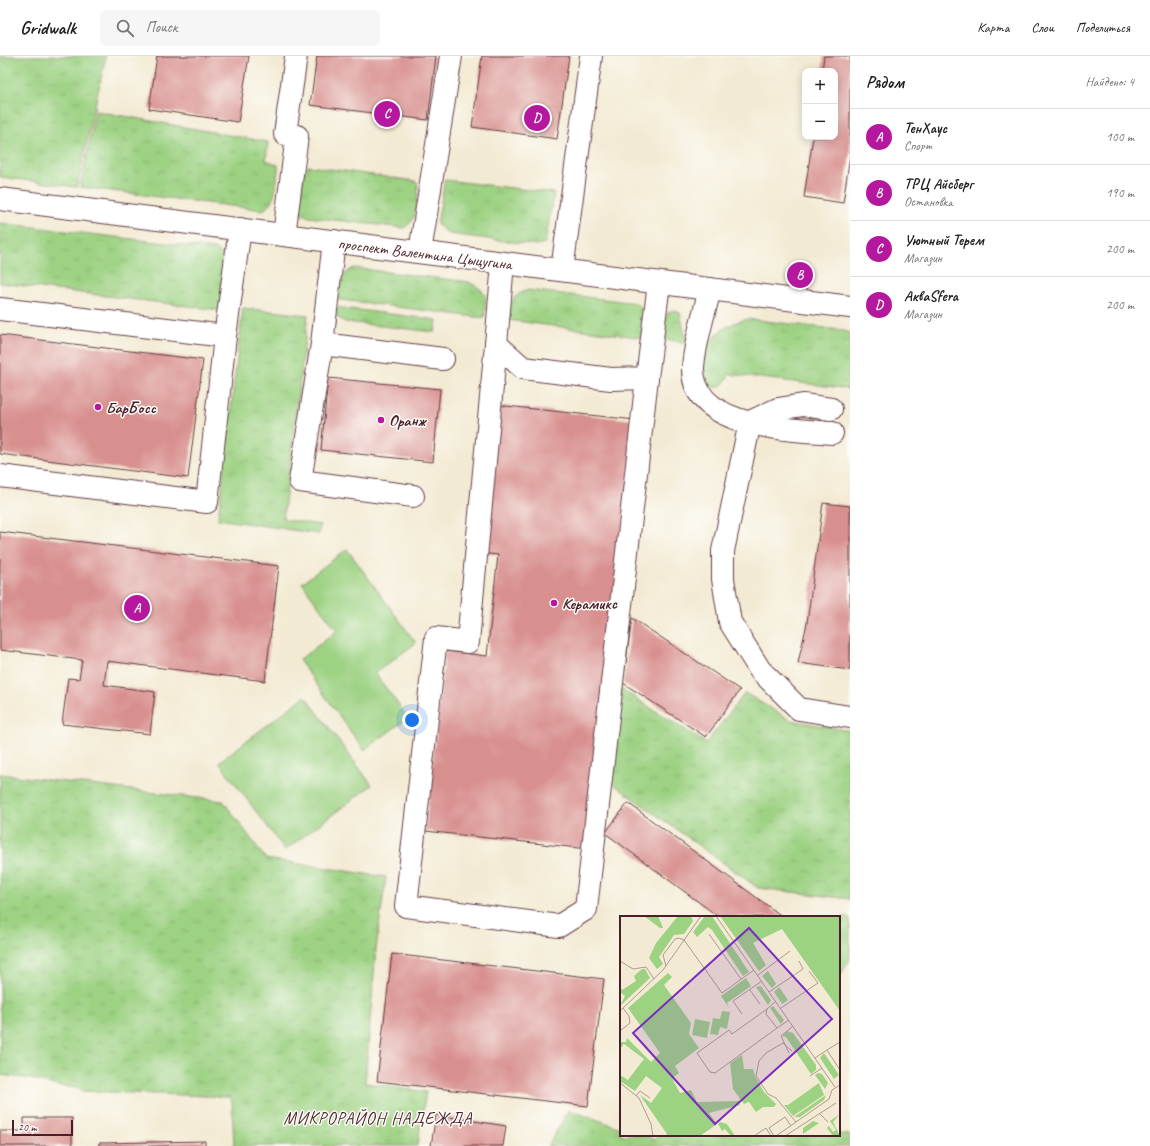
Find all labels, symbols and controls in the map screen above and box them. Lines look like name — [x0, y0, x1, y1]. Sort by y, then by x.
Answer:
search box — [100, 10, 380, 46]
text: Gridwalk — [20, 16, 76, 40]
icon: search — [114, 17, 136, 39]
text: Поиск — [146, 18, 177, 37]
text: Карта — [977, 19, 1009, 36]
text: Слои — [1031, 19, 1054, 36]
text: Поделиться — [1076, 19, 1130, 36]
map controls — [802, 68, 838, 140]
button: + — [802, 68, 838, 104]
text: Рядом — [866, 72, 904, 93]
text: Найдено: 4 — [1086, 74, 1134, 90]
pin: C — [374, 99, 400, 129]
pin: D — [524, 103, 550, 133]
button: − — [802, 104, 838, 140]
text: ТенХаус — [904, 119, 947, 138]
text: A — [876, 129, 882, 145]
text: 100 m — [1106, 129, 1134, 145]
text: Спорт — [904, 138, 932, 154]
text: ТРЦ Айсберг — [904, 175, 973, 194]
text: B — [876, 185, 882, 201]
text: 190 m — [1106, 185, 1134, 201]
text: Остановка — [904, 194, 953, 210]
text: Уютный Терем — [904, 231, 984, 250]
street label: проспект Валентина Цыцугина — [337, 233, 514, 275]
text: C — [876, 241, 882, 257]
text: 200 m — [1106, 241, 1134, 257]
text: Магазин — [904, 250, 942, 266]
pin: B — [787, 260, 813, 290]
text: АкваSfera — [904, 287, 958, 306]
text: D — [875, 297, 883, 313]
text: 200 m — [1106, 297, 1134, 313]
text: Магазин — [904, 306, 942, 322]
place label: БарБосс — [106, 398, 157, 418]
marker: БарБосс — [93, 402, 103, 412]
place label: Оранж — [389, 411, 428, 431]
marker: Оранж — [376, 415, 386, 425]
pin: A — [124, 593, 150, 623]
place label: Керамикс — [562, 594, 618, 614]
marker: Керамикс — [549, 598, 559, 608]
your location — [402, 710, 422, 730]
inset map — [620, 916, 840, 1136]
district label: МИКРОРАЙОН НАДЕЖДА — [284, 1108, 473, 1129]
scale bar — [12, 1118, 73, 1137]
text: 20 m — [18, 1120, 37, 1134]

